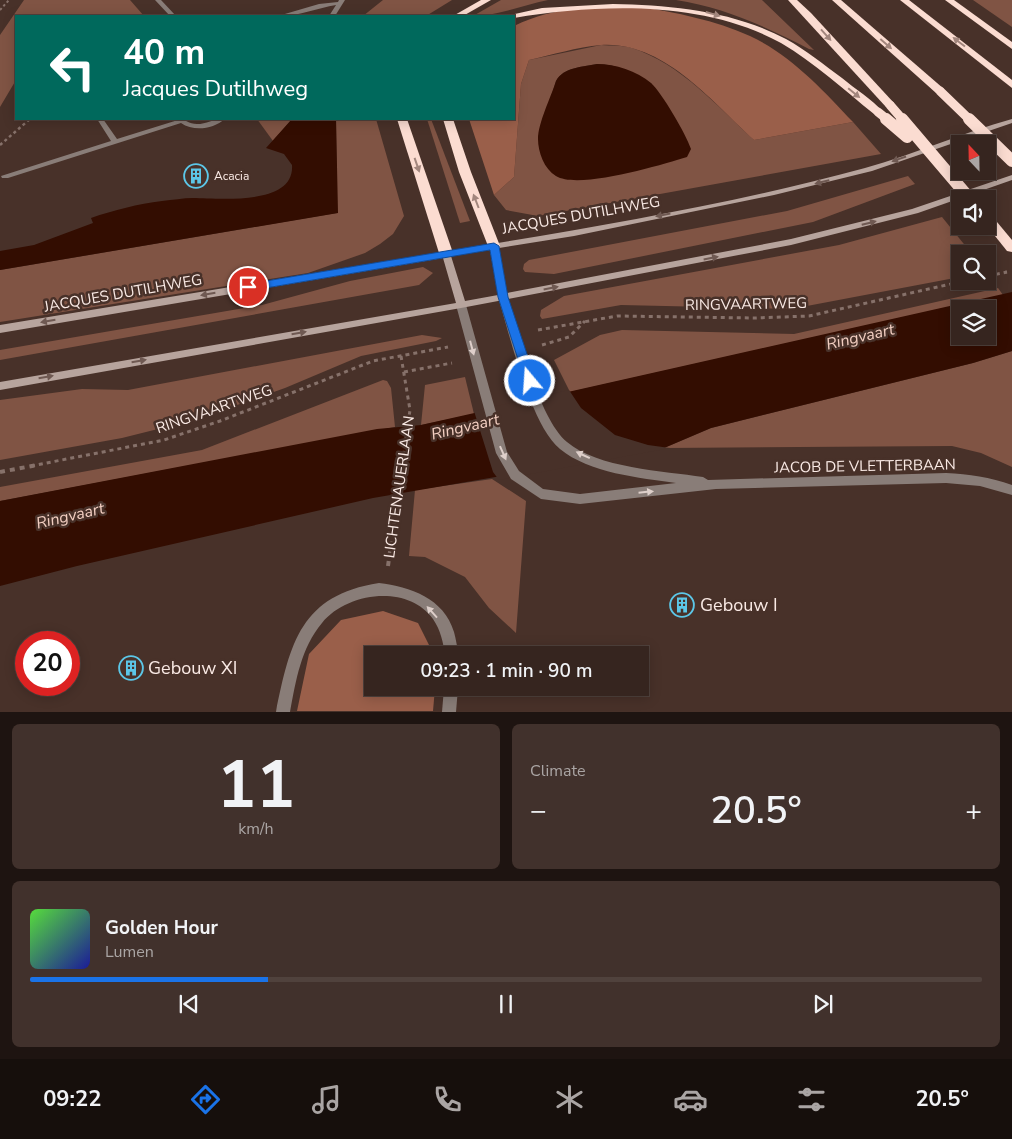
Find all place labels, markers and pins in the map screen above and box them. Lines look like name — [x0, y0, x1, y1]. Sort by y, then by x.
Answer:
building icon: Acacia — [183, 163, 209, 189]
place label: Acacia — [214, 168, 249, 184]
pin — [227, 266, 269, 308]
building icon: Gebouw I — [669, 592, 695, 618]
place label: Gebouw I — [700, 593, 778, 617]
building icon: Gebouw XI — [118, 655, 144, 681]
place label: Gebouw XI — [148, 656, 237, 680]

